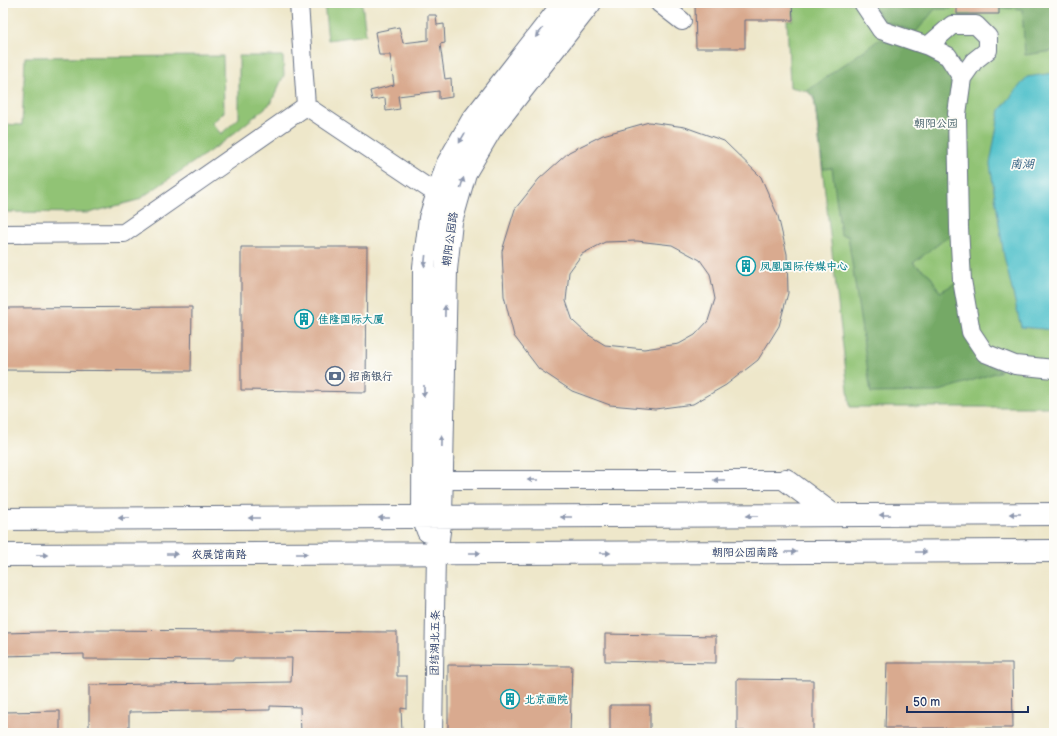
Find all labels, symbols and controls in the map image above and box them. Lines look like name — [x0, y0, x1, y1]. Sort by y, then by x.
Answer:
one-way arrow — [535, 28, 544, 39]
park label: 朝阳公园 — [914, 117, 958, 130]
one-way arrow — [459, 132, 466, 144]
water label: 南湖 — [1010, 157, 1035, 172]
one-way arrow — [459, 177, 465, 189]
street label: 朝阳公园路 — [440, 211, 460, 267]
one-way arrow — [422, 255, 428, 267]
building icon: 凤凰国际传媒中心 — [735, 255, 757, 277]
place label: 凤凰国际传媒中心 — [760, 260, 848, 273]
one-way arrow — [441, 305, 448, 317]
building icon: 佳隆国际大厦 — [293, 308, 315, 330]
place label: 佳隆国际大厦 — [318, 313, 384, 326]
bank icon: 招商银行 — [324, 365, 346, 387]
place label: 招商银行 — [349, 370, 393, 383]
one-way arrow — [421, 385, 427, 398]
one-way arrow — [439, 434, 445, 447]
one-way arrow — [526, 477, 539, 483]
one-way arrow — [712, 477, 725, 483]
one-way arrow — [1008, 511, 1021, 517]
one-way arrow — [878, 512, 891, 518]
one-way arrow — [745, 513, 758, 519]
one-way arrow — [559, 514, 572, 520]
one-way arrow — [117, 515, 130, 521]
one-way arrow — [247, 515, 260, 521]
one-way arrow — [377, 515, 390, 521]
street label: 朝阳公园南路 — [712, 546, 778, 559]
street label: 农展馆南路 — [192, 548, 247, 561]
one-way arrow — [785, 549, 798, 555]
one-way arrow — [915, 549, 928, 555]
one-way arrow — [469, 550, 482, 556]
one-way arrow — [599, 550, 612, 556]
one-way arrow — [166, 551, 179, 557]
one-way arrow — [296, 551, 309, 557]
one-way arrow — [36, 552, 49, 558]
street label: 团结湖北五条 — [428, 610, 442, 676]
building icon: 北京画院 — [499, 688, 521, 710]
scale bar — [907, 688, 1028, 714]
place label: 北京画院 — [524, 693, 568, 706]
text: 50 m — [913, 695, 940, 710]

